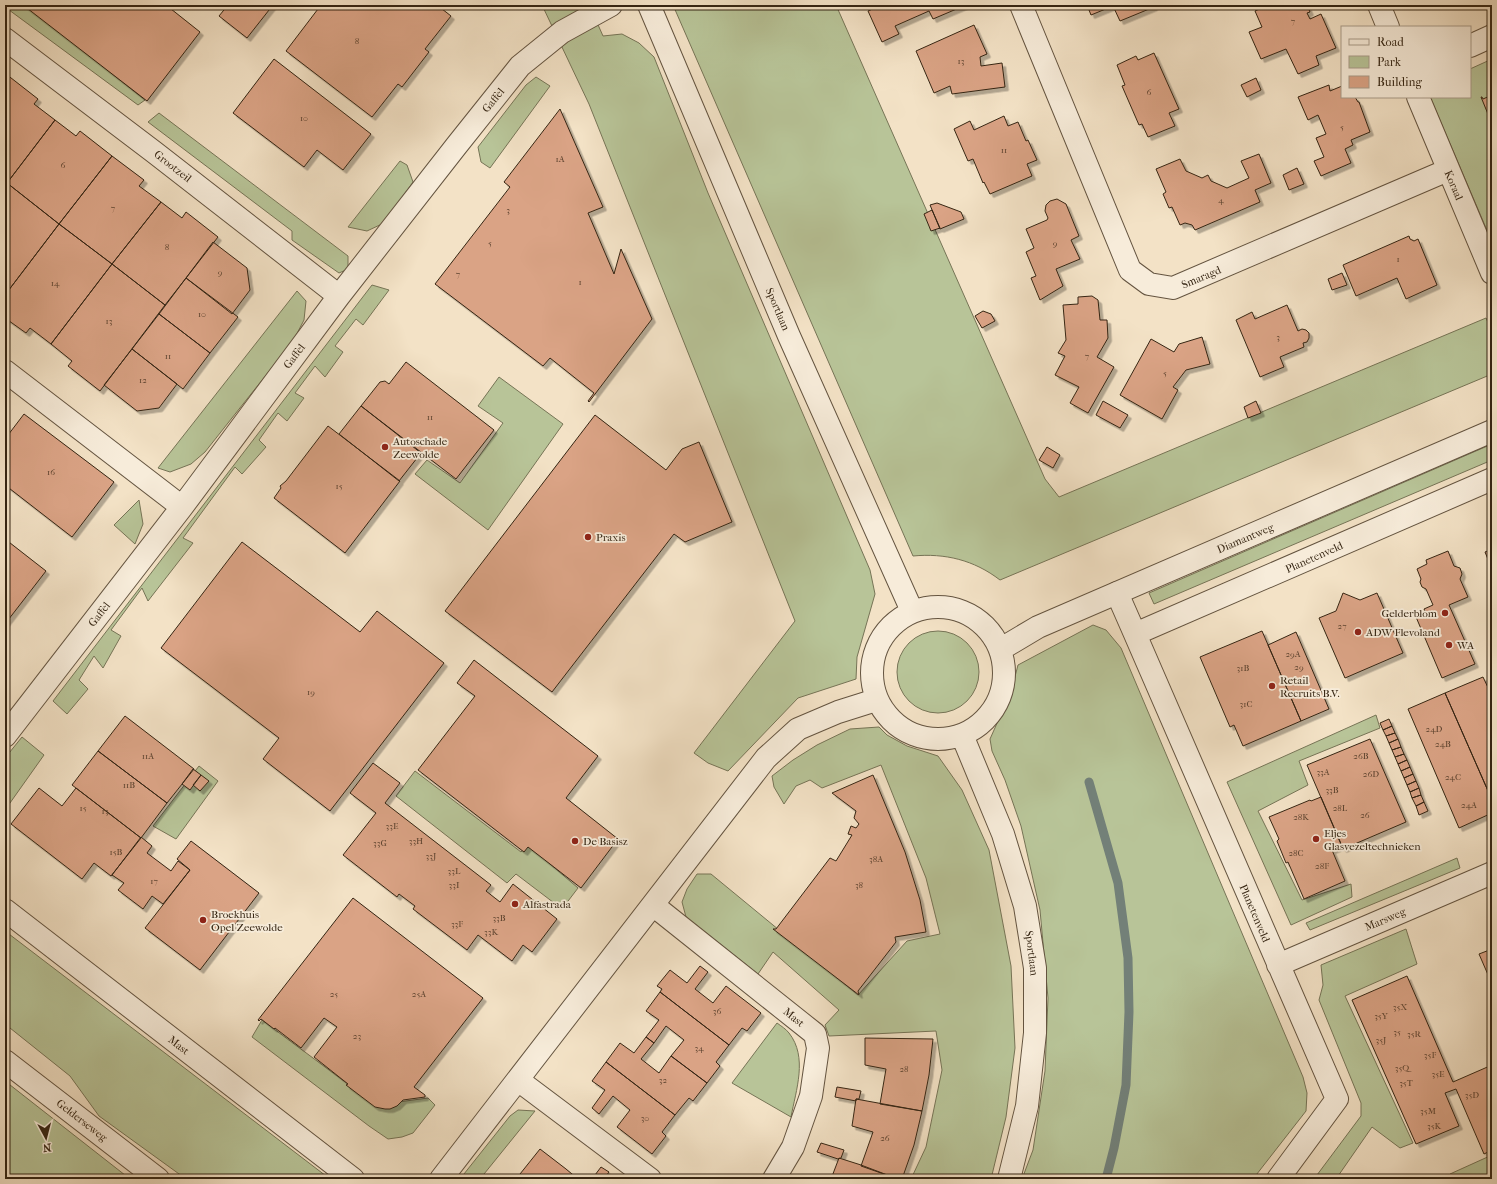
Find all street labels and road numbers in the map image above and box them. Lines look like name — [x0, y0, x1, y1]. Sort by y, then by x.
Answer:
street label: Gaffel — [480, 85, 507, 115]
street label: Grootzeil — [151, 148, 194, 185]
street label: Koraal — [1441, 168, 1466, 202]
street label: Smaragd — [1180, 263, 1224, 292]
street label: Sportlaan — [763, 286, 793, 333]
street label: Gaffel — [281, 341, 308, 371]
street label: Diamantweg — [1215, 521, 1276, 556]
street label: Planetenveld — [1283, 539, 1346, 576]
street label: Gaffel — [86, 599, 113, 629]
street label: Planetenveld — [1236, 882, 1273, 945]
street label: Marsweg — [1363, 905, 1408, 934]
street label: Sportlaan — [1022, 930, 1041, 977]
street label: Mast — [781, 1005, 807, 1030]
street label: Mast — [166, 1033, 192, 1058]
street label: Gelderseweg — [54, 1097, 110, 1144]

